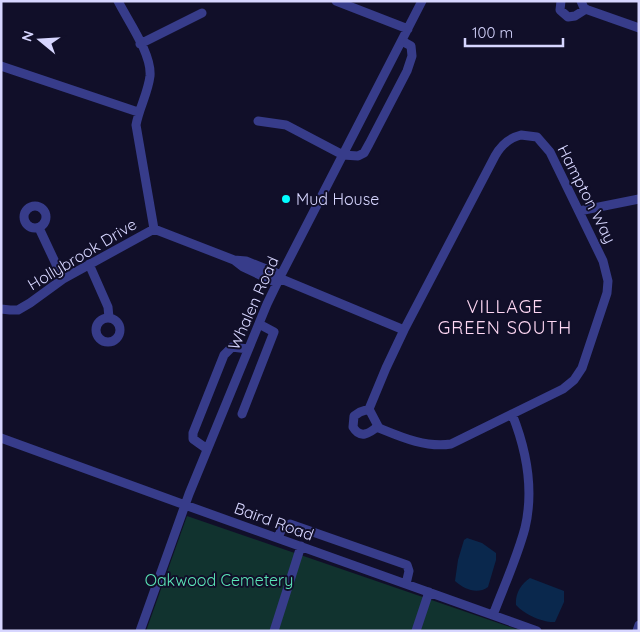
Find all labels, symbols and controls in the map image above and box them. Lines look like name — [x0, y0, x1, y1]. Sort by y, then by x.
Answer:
north arrow — [15, 15, 65, 65]
scale bar — [465, 15, 562, 47]
text: 100 m — [472, 23, 513, 42]
text: N — [17, 28, 38, 44]
street label: Hampton Way — [554, 141, 620, 247]
place label: Mud House — [296, 189, 379, 209]
marker: Mud House — [280, 193, 292, 205]
street label: Hollybrook Drive — [24, 214, 140, 294]
street label: Whalen Road — [224, 253, 282, 353]
district label: VILLAGE GREEN SOUTH — [438, 295, 572, 339]
street label: Baird Road — [232, 497, 316, 545]
park label: Oakwood Cemetery — [145, 570, 293, 590]

